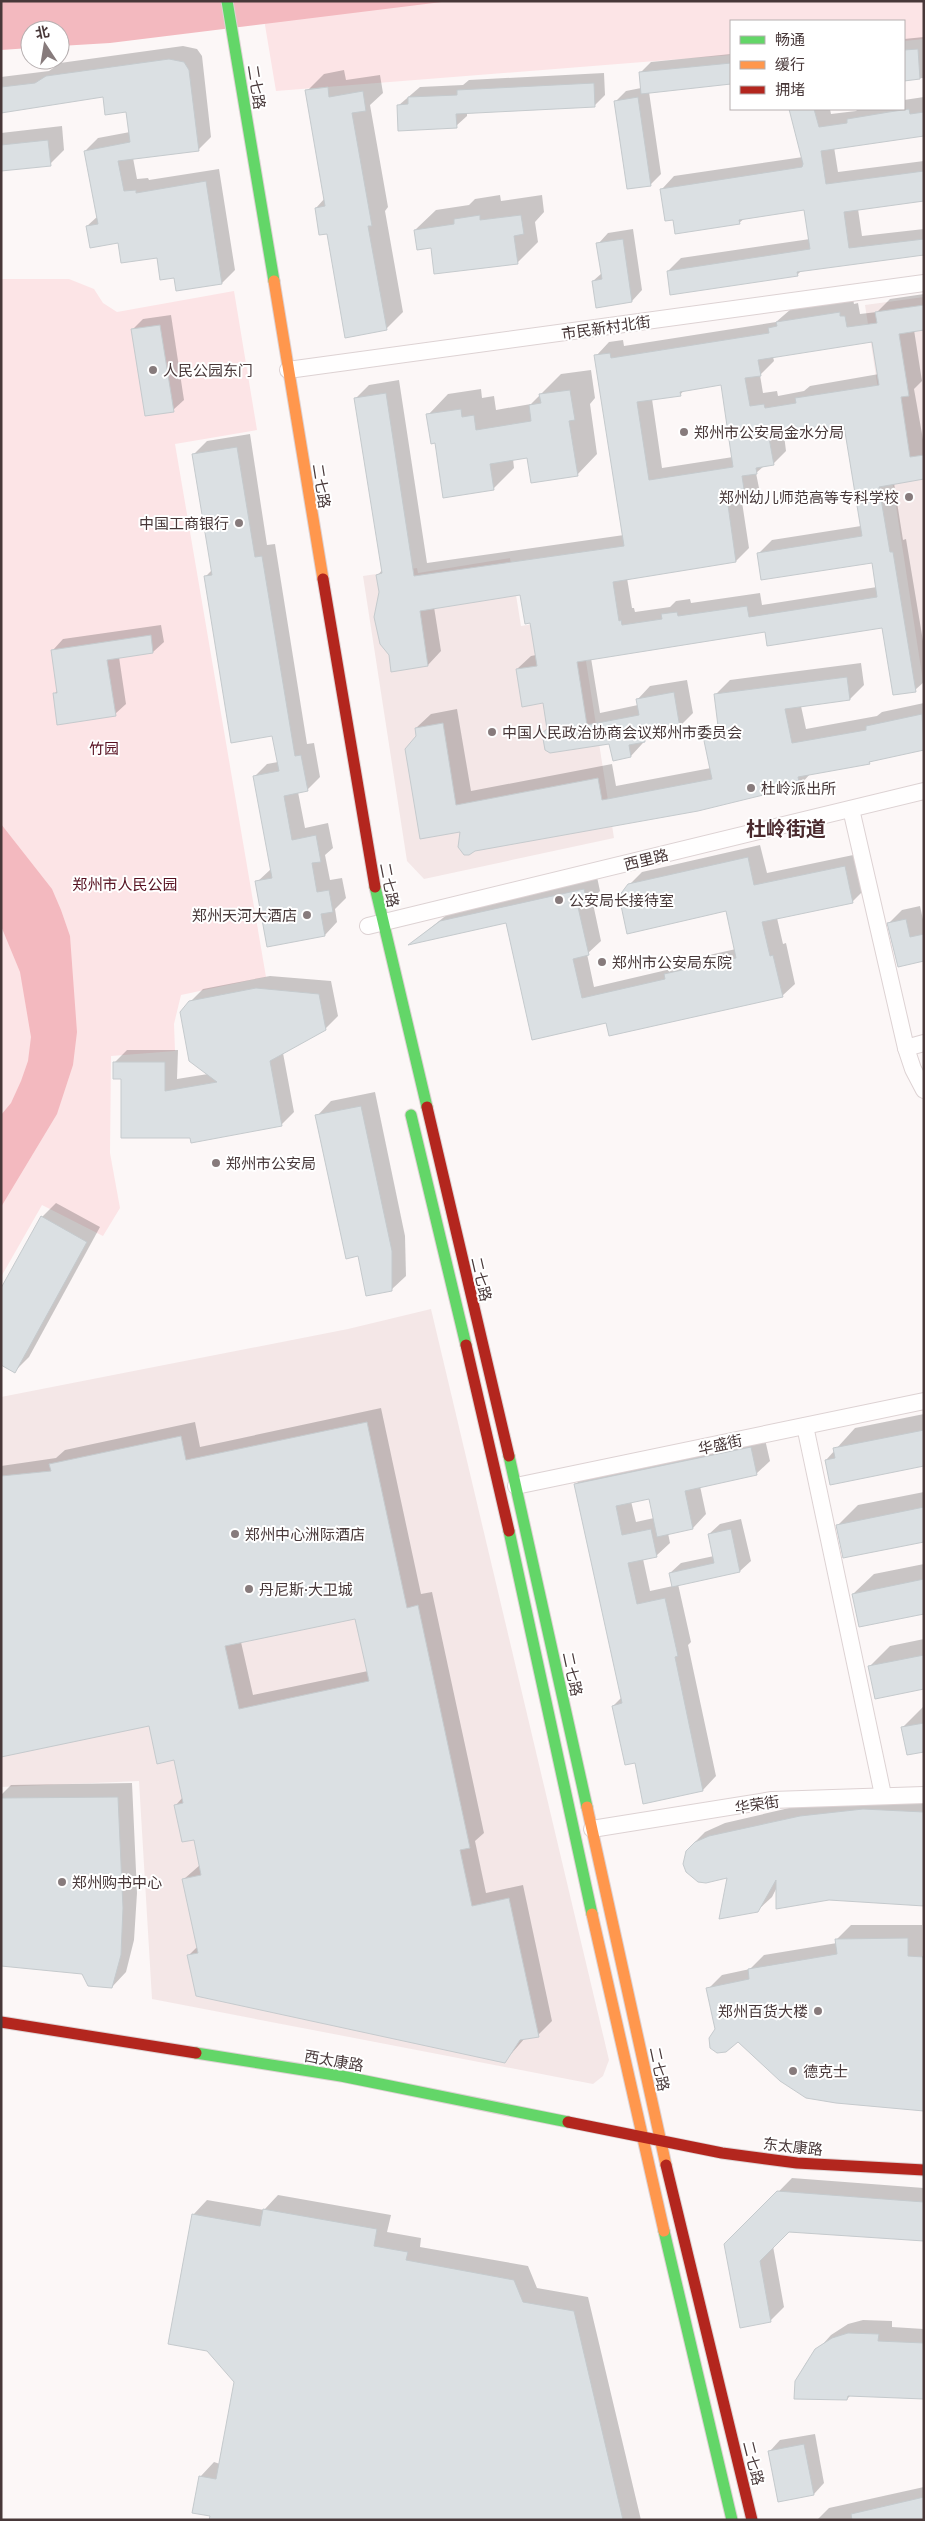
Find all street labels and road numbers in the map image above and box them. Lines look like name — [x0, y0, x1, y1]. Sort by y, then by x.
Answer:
street label: 二七路 — [244, 63, 270, 111]
street label: 市民新村北街 — [560, 311, 652, 343]
street label: 二七路 — [309, 462, 335, 510]
street label: 西里路 — [622, 844, 670, 874]
street label: 二七路 — [376, 861, 404, 909]
street label: 二七路 — [467, 1255, 497, 1303]
street label: 华盛街 — [696, 1430, 744, 1458]
street label: 二七路 — [559, 1650, 587, 1698]
street label: 华荣街 — [733, 1791, 781, 1817]
street label: 西太康路 — [303, 2045, 365, 2075]
street label: 二七路 — [646, 2045, 674, 2093]
street label: 东太康路 — [762, 2133, 824, 2159]
street label: 二七路 — [739, 2439, 769, 2487]

